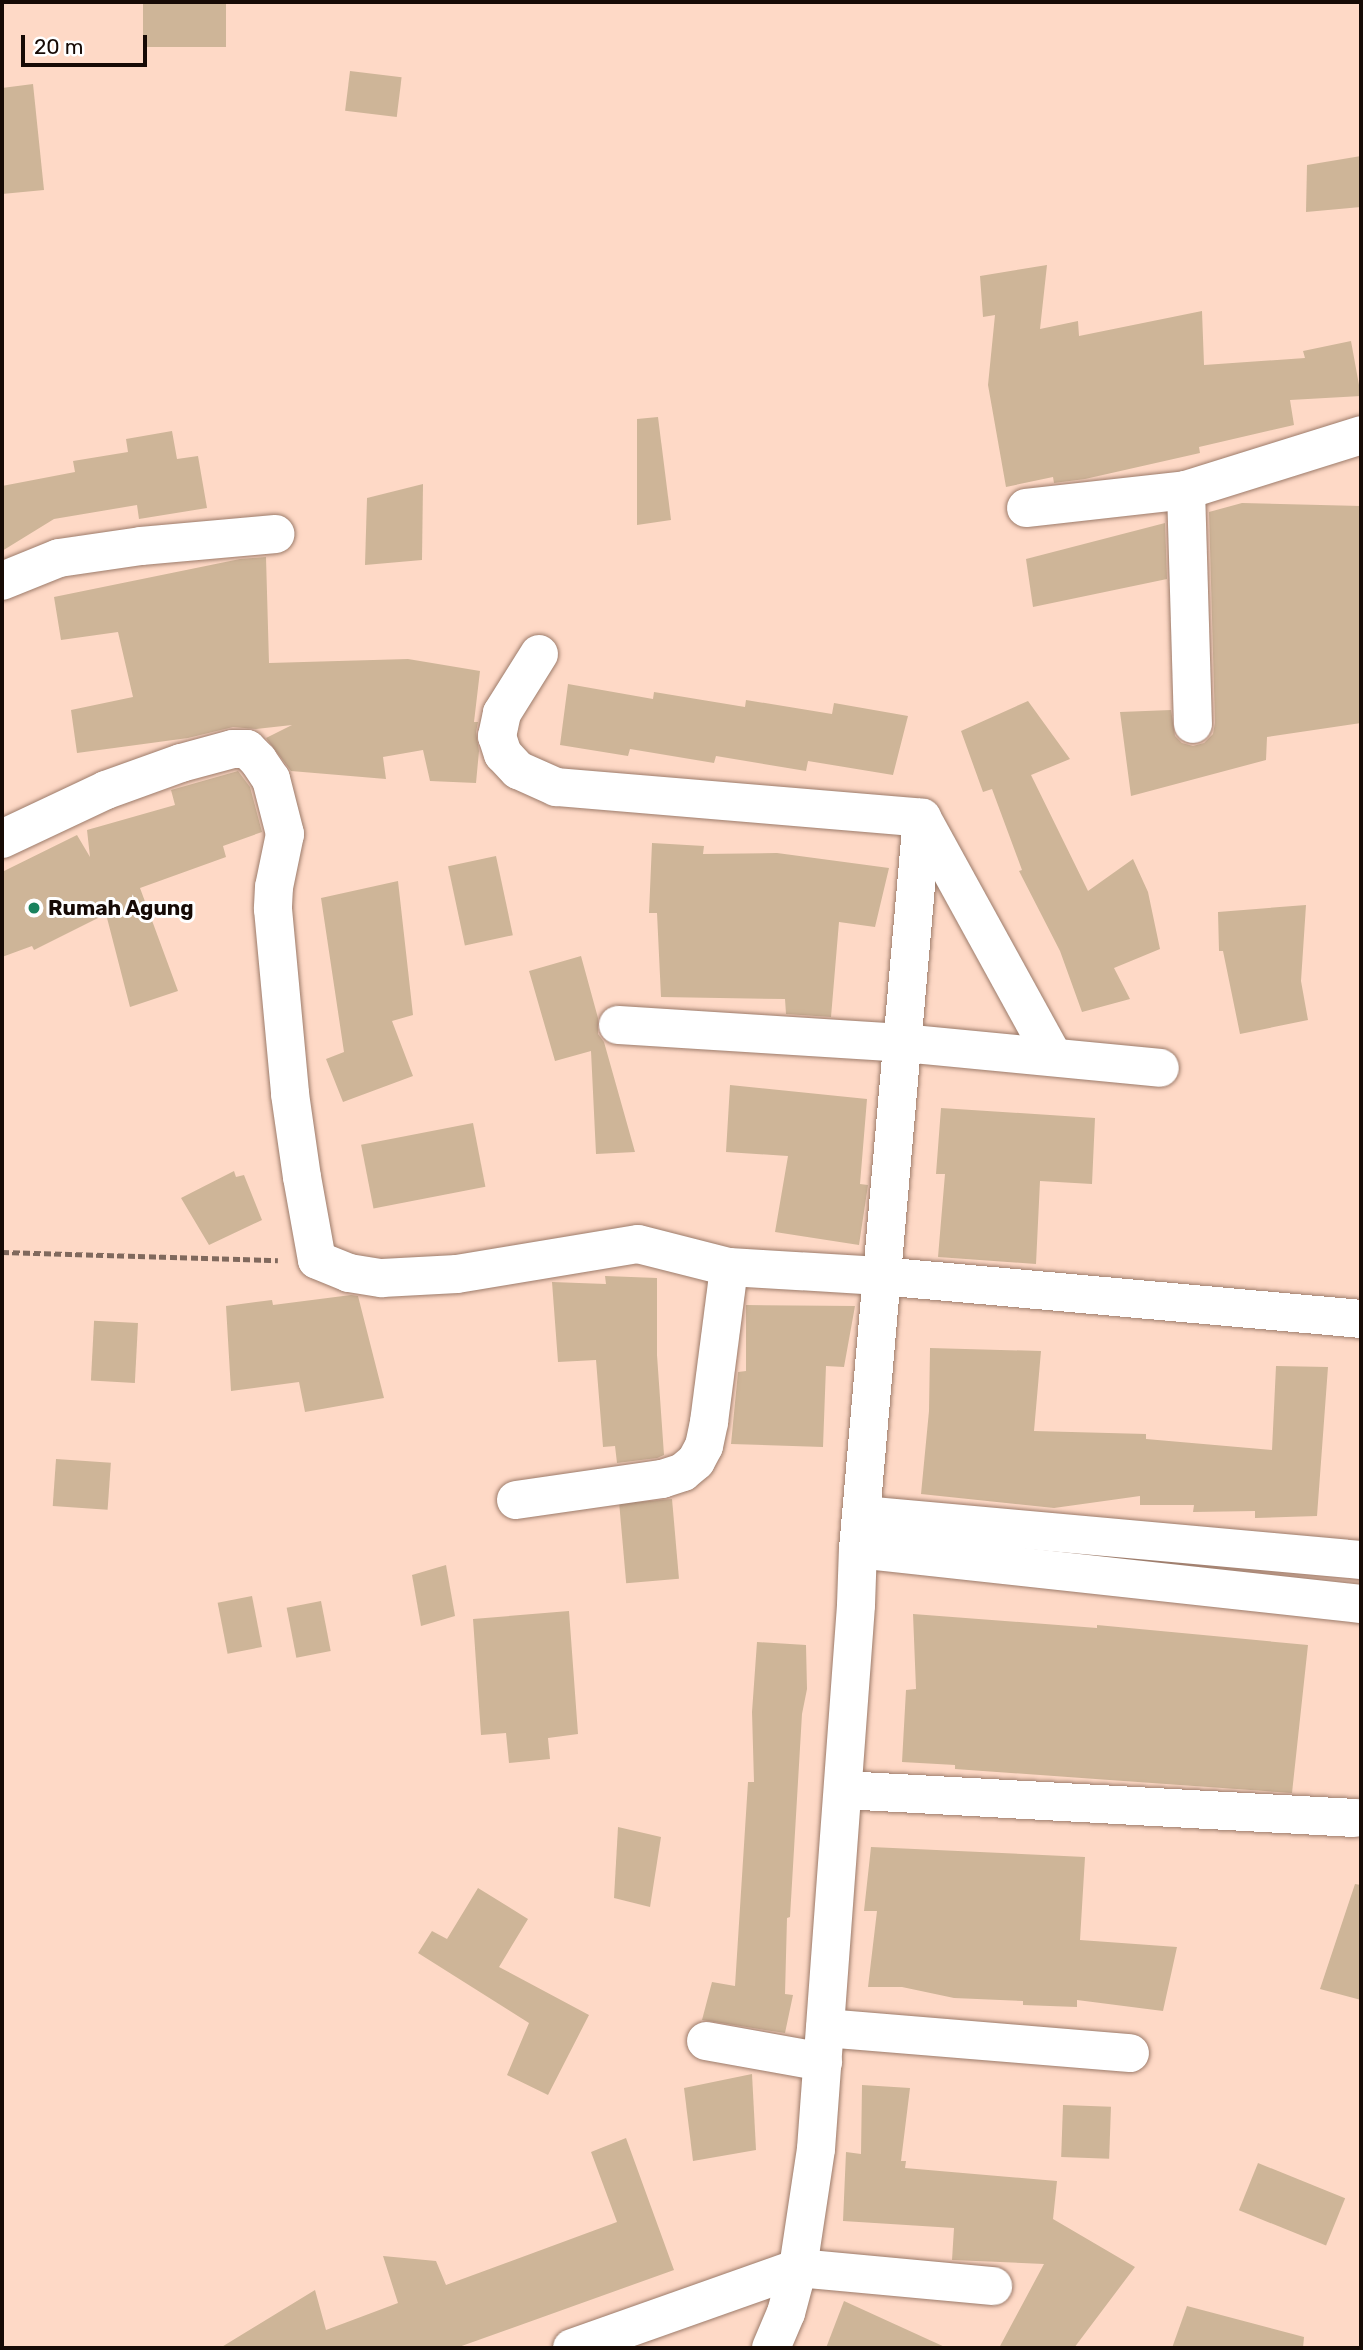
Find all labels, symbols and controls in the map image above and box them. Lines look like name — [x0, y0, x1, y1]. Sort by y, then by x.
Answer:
scale bar — [24, 21, 150, 65]
text: 20 m — [34, 34, 83, 59]
place label: Rumah Agung — [48, 895, 194, 921]
marker: Rumah Agung — [26, 900, 42, 916]

